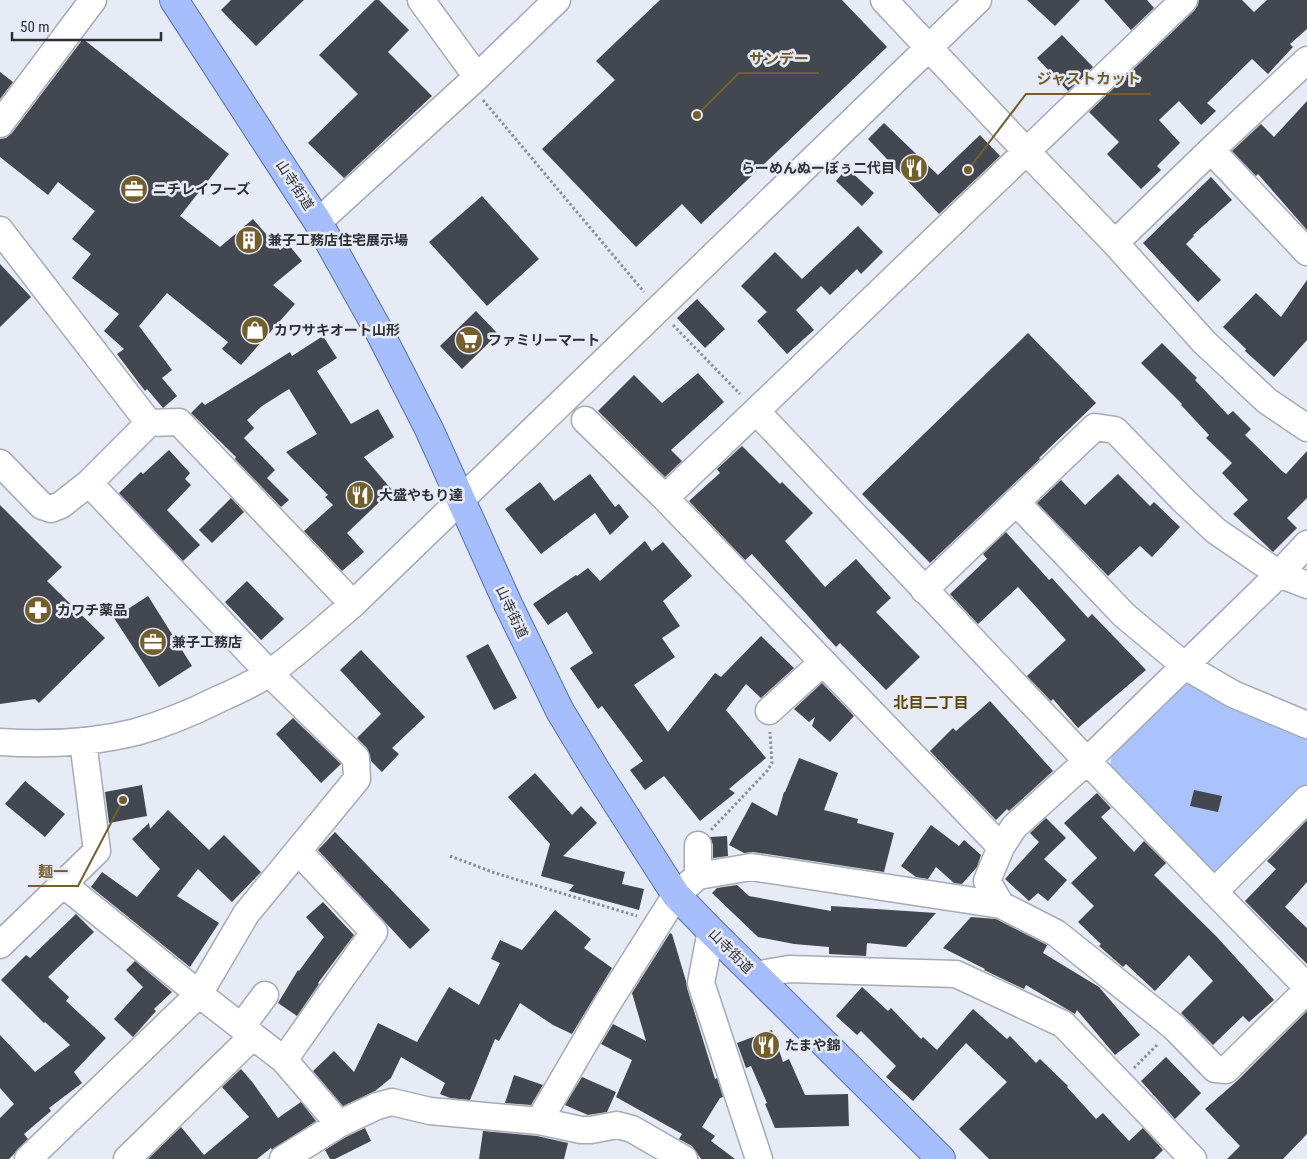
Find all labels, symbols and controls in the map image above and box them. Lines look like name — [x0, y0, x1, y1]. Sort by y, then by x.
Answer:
scale bar — [12, 10, 161, 42]
text: 50 m — [20, 18, 50, 36]
callout: サンデー — [739, 43, 819, 73]
text: サンデー — [749, 50, 809, 68]
callout: ジャストカット — [1026, 64, 1151, 94]
text: ジャストカット — [1037, 70, 1141, 88]
restaurant icon: らーめんぬーぼぅ二代目 — [899, 153, 929, 183]
street label: 山寺街道 — [273, 157, 317, 213]
place label: らーめんぬーぼぅ二代目 — [741, 160, 895, 176]
office icon: ニチレイフーズ — [119, 174, 149, 204]
place label: ニチレイフーズ — [153, 181, 250, 197]
building icon: 兼子工務店住宅展示場 — [234, 225, 264, 255]
place label: 兼子工務店住宅展示場 — [268, 232, 408, 248]
shop icon: カワサキオート山形 — [240, 315, 270, 345]
place label: カワサキオート山形 — [274, 322, 400, 338]
supermarket icon: ファミリーマート — [454, 325, 484, 355]
place label: ファミリーマート — [488, 332, 600, 348]
restaurant icon: 大盛やもり達 — [345, 480, 375, 510]
place label: 大盛やもり達 — [379, 487, 463, 503]
street label: 山寺街道 — [493, 583, 531, 641]
pharmacy icon: カワチ薬品 — [23, 595, 53, 625]
place label: カワチ薬品 — [57, 602, 127, 618]
office icon: 兼子工務店 — [138, 627, 168, 657]
place label: 兼子工務店 — [172, 634, 242, 650]
district label: 北目二丁目 — [893, 694, 969, 712]
callout: 麺一 — [28, 856, 78, 886]
text: 麺一 — [38, 863, 68, 881]
street label: 山寺街道 — [706, 926, 756, 976]
restaurant icon: たまや錦 — [751, 1030, 781, 1060]
place label: たまや錦 — [785, 1037, 841, 1053]

